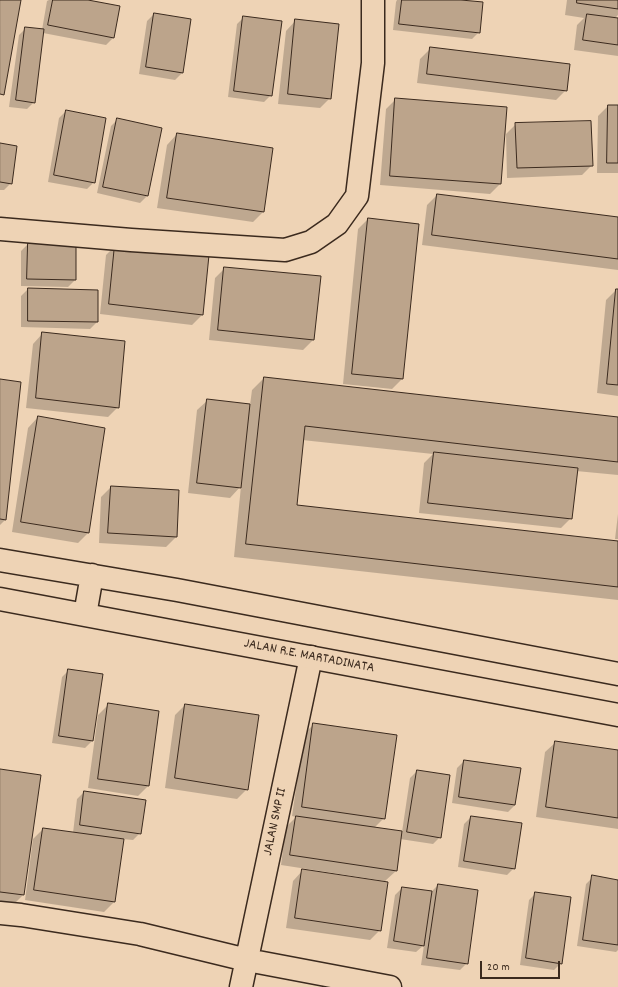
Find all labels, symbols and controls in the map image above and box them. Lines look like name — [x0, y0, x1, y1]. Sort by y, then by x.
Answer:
street label: JALAN R.E. MARTADINATA — [242, 636, 376, 678]
street label: JALAN SMP II — [261, 787, 291, 857]
scale bar — [482, 953, 562, 979]
text: 20 m — [487, 959, 510, 976]

